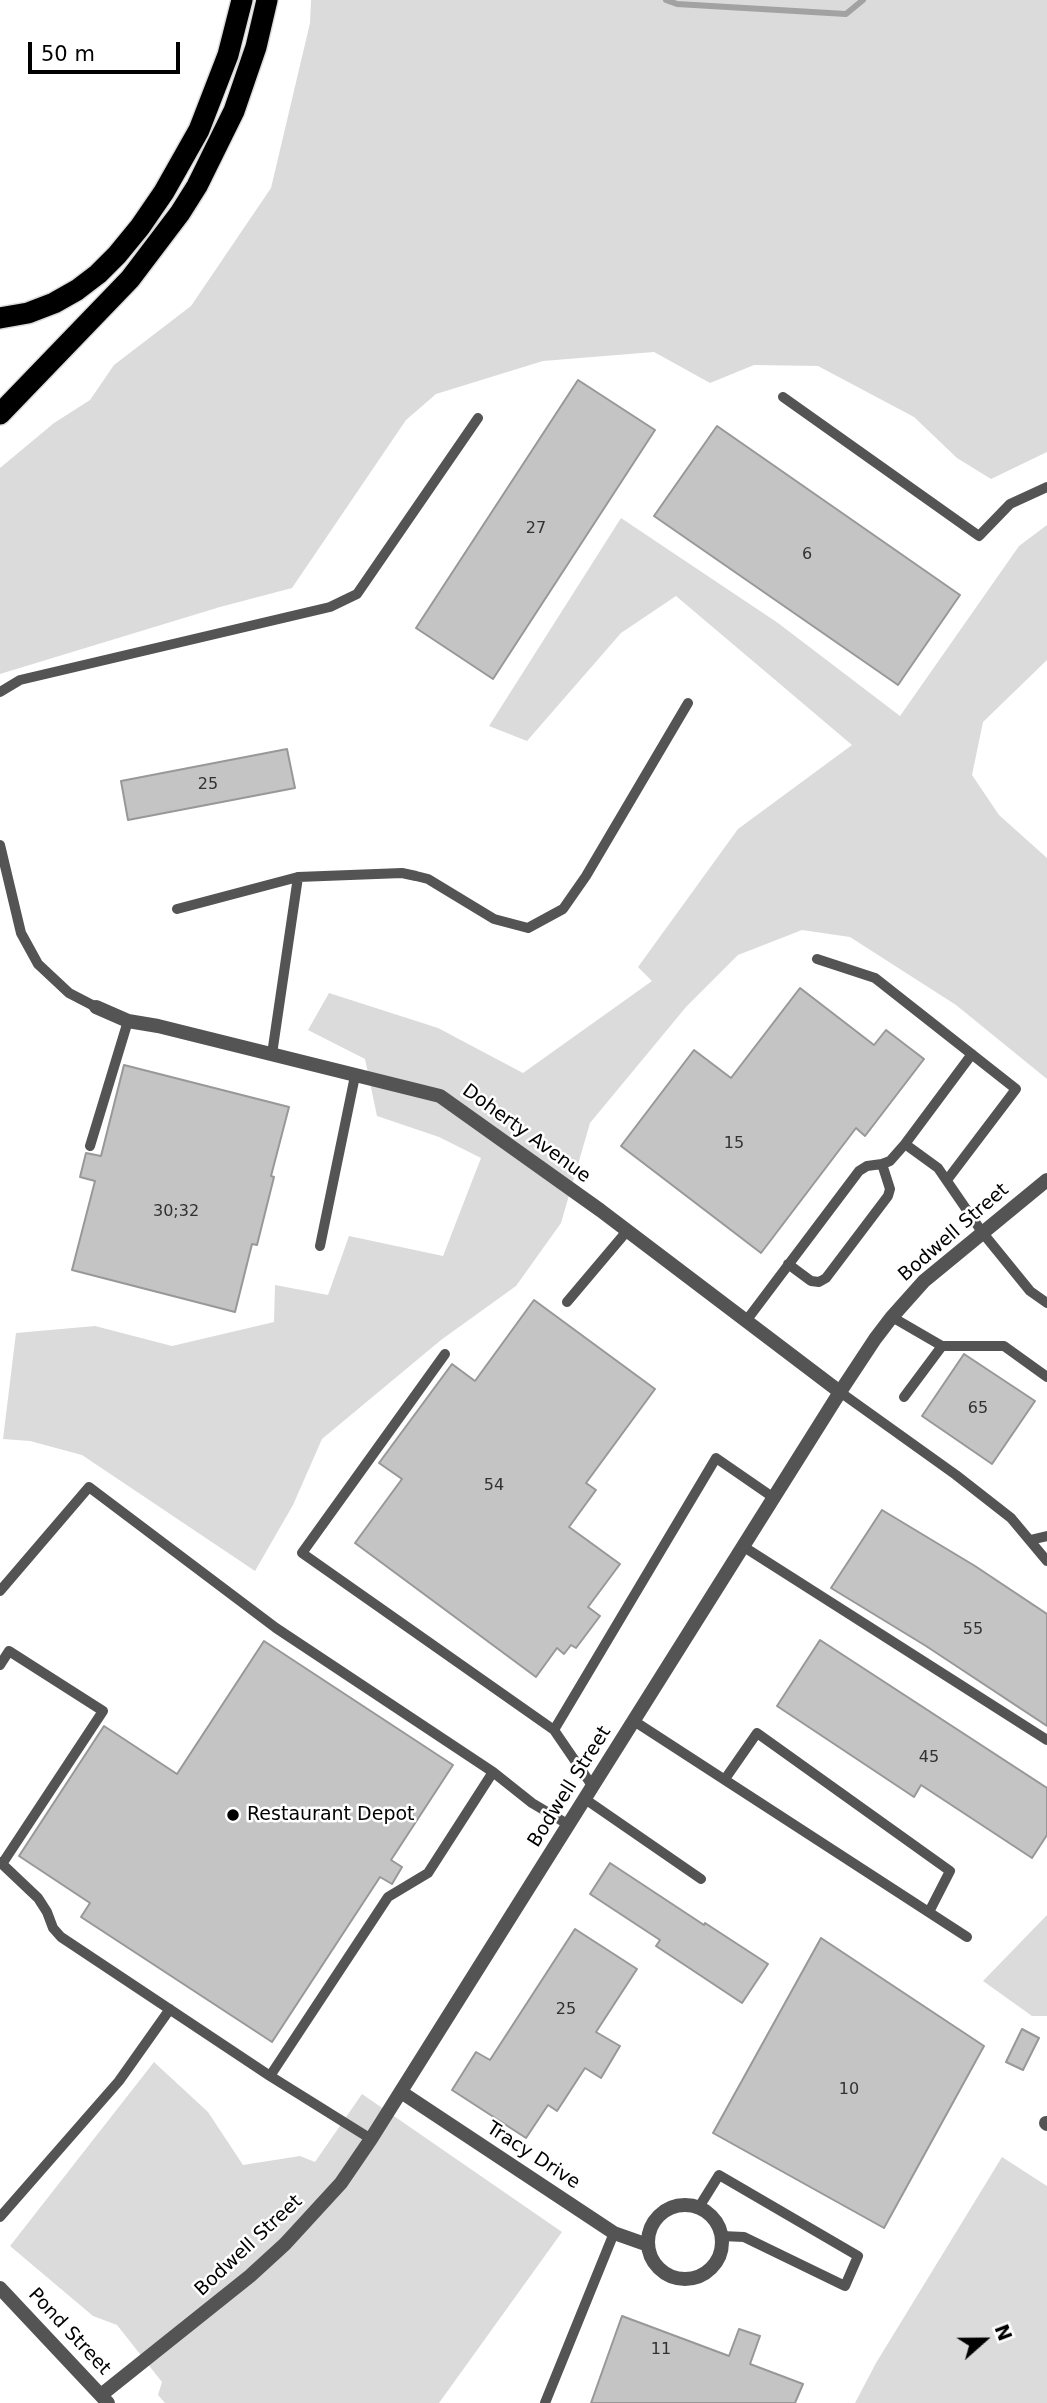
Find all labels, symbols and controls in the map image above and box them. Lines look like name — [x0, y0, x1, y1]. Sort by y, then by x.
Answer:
scale bar — [32, 28, 184, 72]
text: 50 m — [41, 42, 95, 66]
house number: 27 — [526, 519, 546, 539]
house number: 6 — [802, 545, 812, 565]
house number: 25 — [198, 775, 218, 795]
street label: Doherty Avenue — [457, 1080, 595, 1188]
house number: 15 — [724, 1134, 744, 1154]
street label: Bodwell Street — [894, 1179, 1014, 1287]
house number: 30;32 — [153, 1202, 199, 1222]
house number: 65 — [968, 1399, 988, 1419]
house number: 54 — [484, 1476, 504, 1496]
house number: 55 — [963, 1620, 983, 1640]
street label: Bodwell Street — [524, 1722, 616, 1852]
house number: 45 — [919, 1748, 939, 1768]
place label: Restaurant Depot — [247, 1804, 415, 1826]
marker: Restaurant Depot — [225, 1807, 241, 1823]
house number: 25 — [556, 2000, 576, 2020]
house number: 10 — [839, 2080, 859, 2100]
street label: Tracy Drive — [482, 2117, 584, 2195]
street label: Bodwell Street — [191, 2191, 307, 2301]
street label: Pond Street — [23, 2284, 115, 2380]
north arrow — [949, 2305, 1019, 2375]
text: N — [990, 2321, 1017, 2344]
house number: 11 — [651, 2340, 671, 2360]

